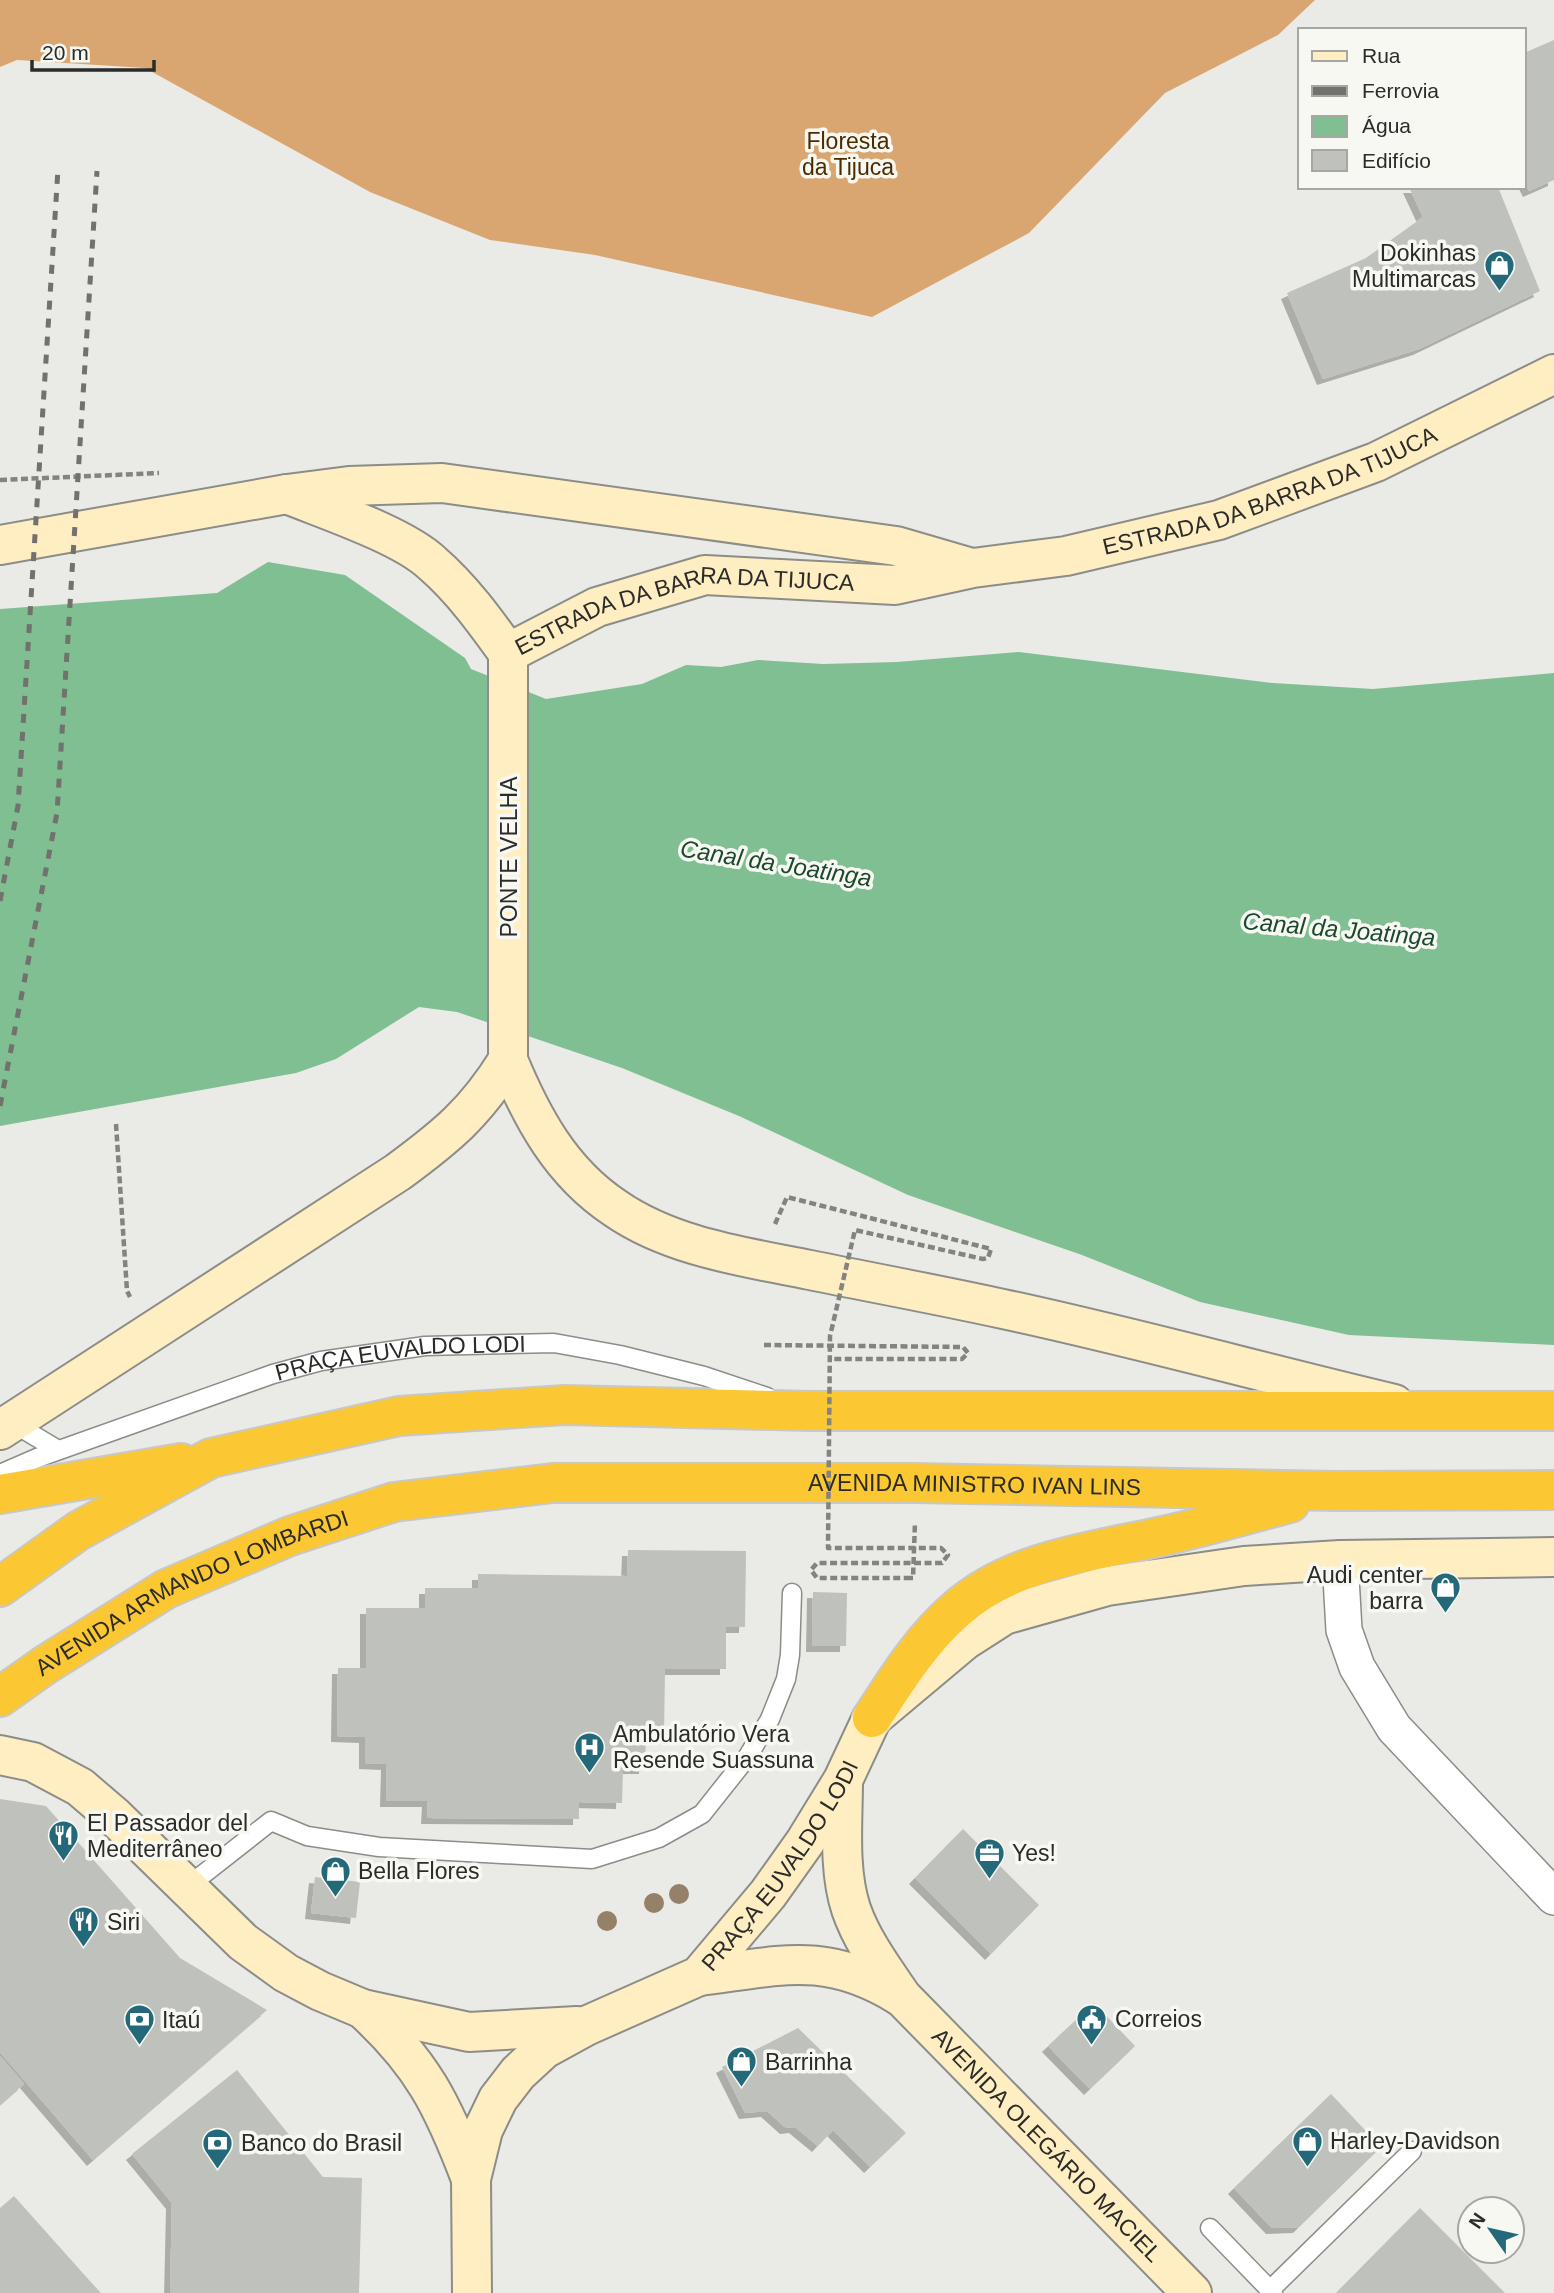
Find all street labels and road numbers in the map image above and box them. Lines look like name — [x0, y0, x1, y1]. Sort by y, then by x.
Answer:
street label: ESTRADA DA BARRA DA TIJUCA — [1100, 421, 1442, 560]
street label: ESTRADA DA BARRA DA TIJUCA — [511, 562, 856, 660]
street label: PONTE VELHA — [496, 776, 522, 938]
street label: PRAÇA EUVALDO LODI — [272, 1331, 526, 1386]
street label: AVENIDA MINISTRO IVAN LINS — [808, 1470, 1141, 1500]
street label: AVENIDA ARMANDO LOMBARDI — [30, 1505, 352, 1681]
street label: PRAÇA EUVALDO LODI — [696, 1756, 863, 1976]
street label: AVENIDA OLEGÁRIO MACIEL — [927, 2023, 1167, 2267]

